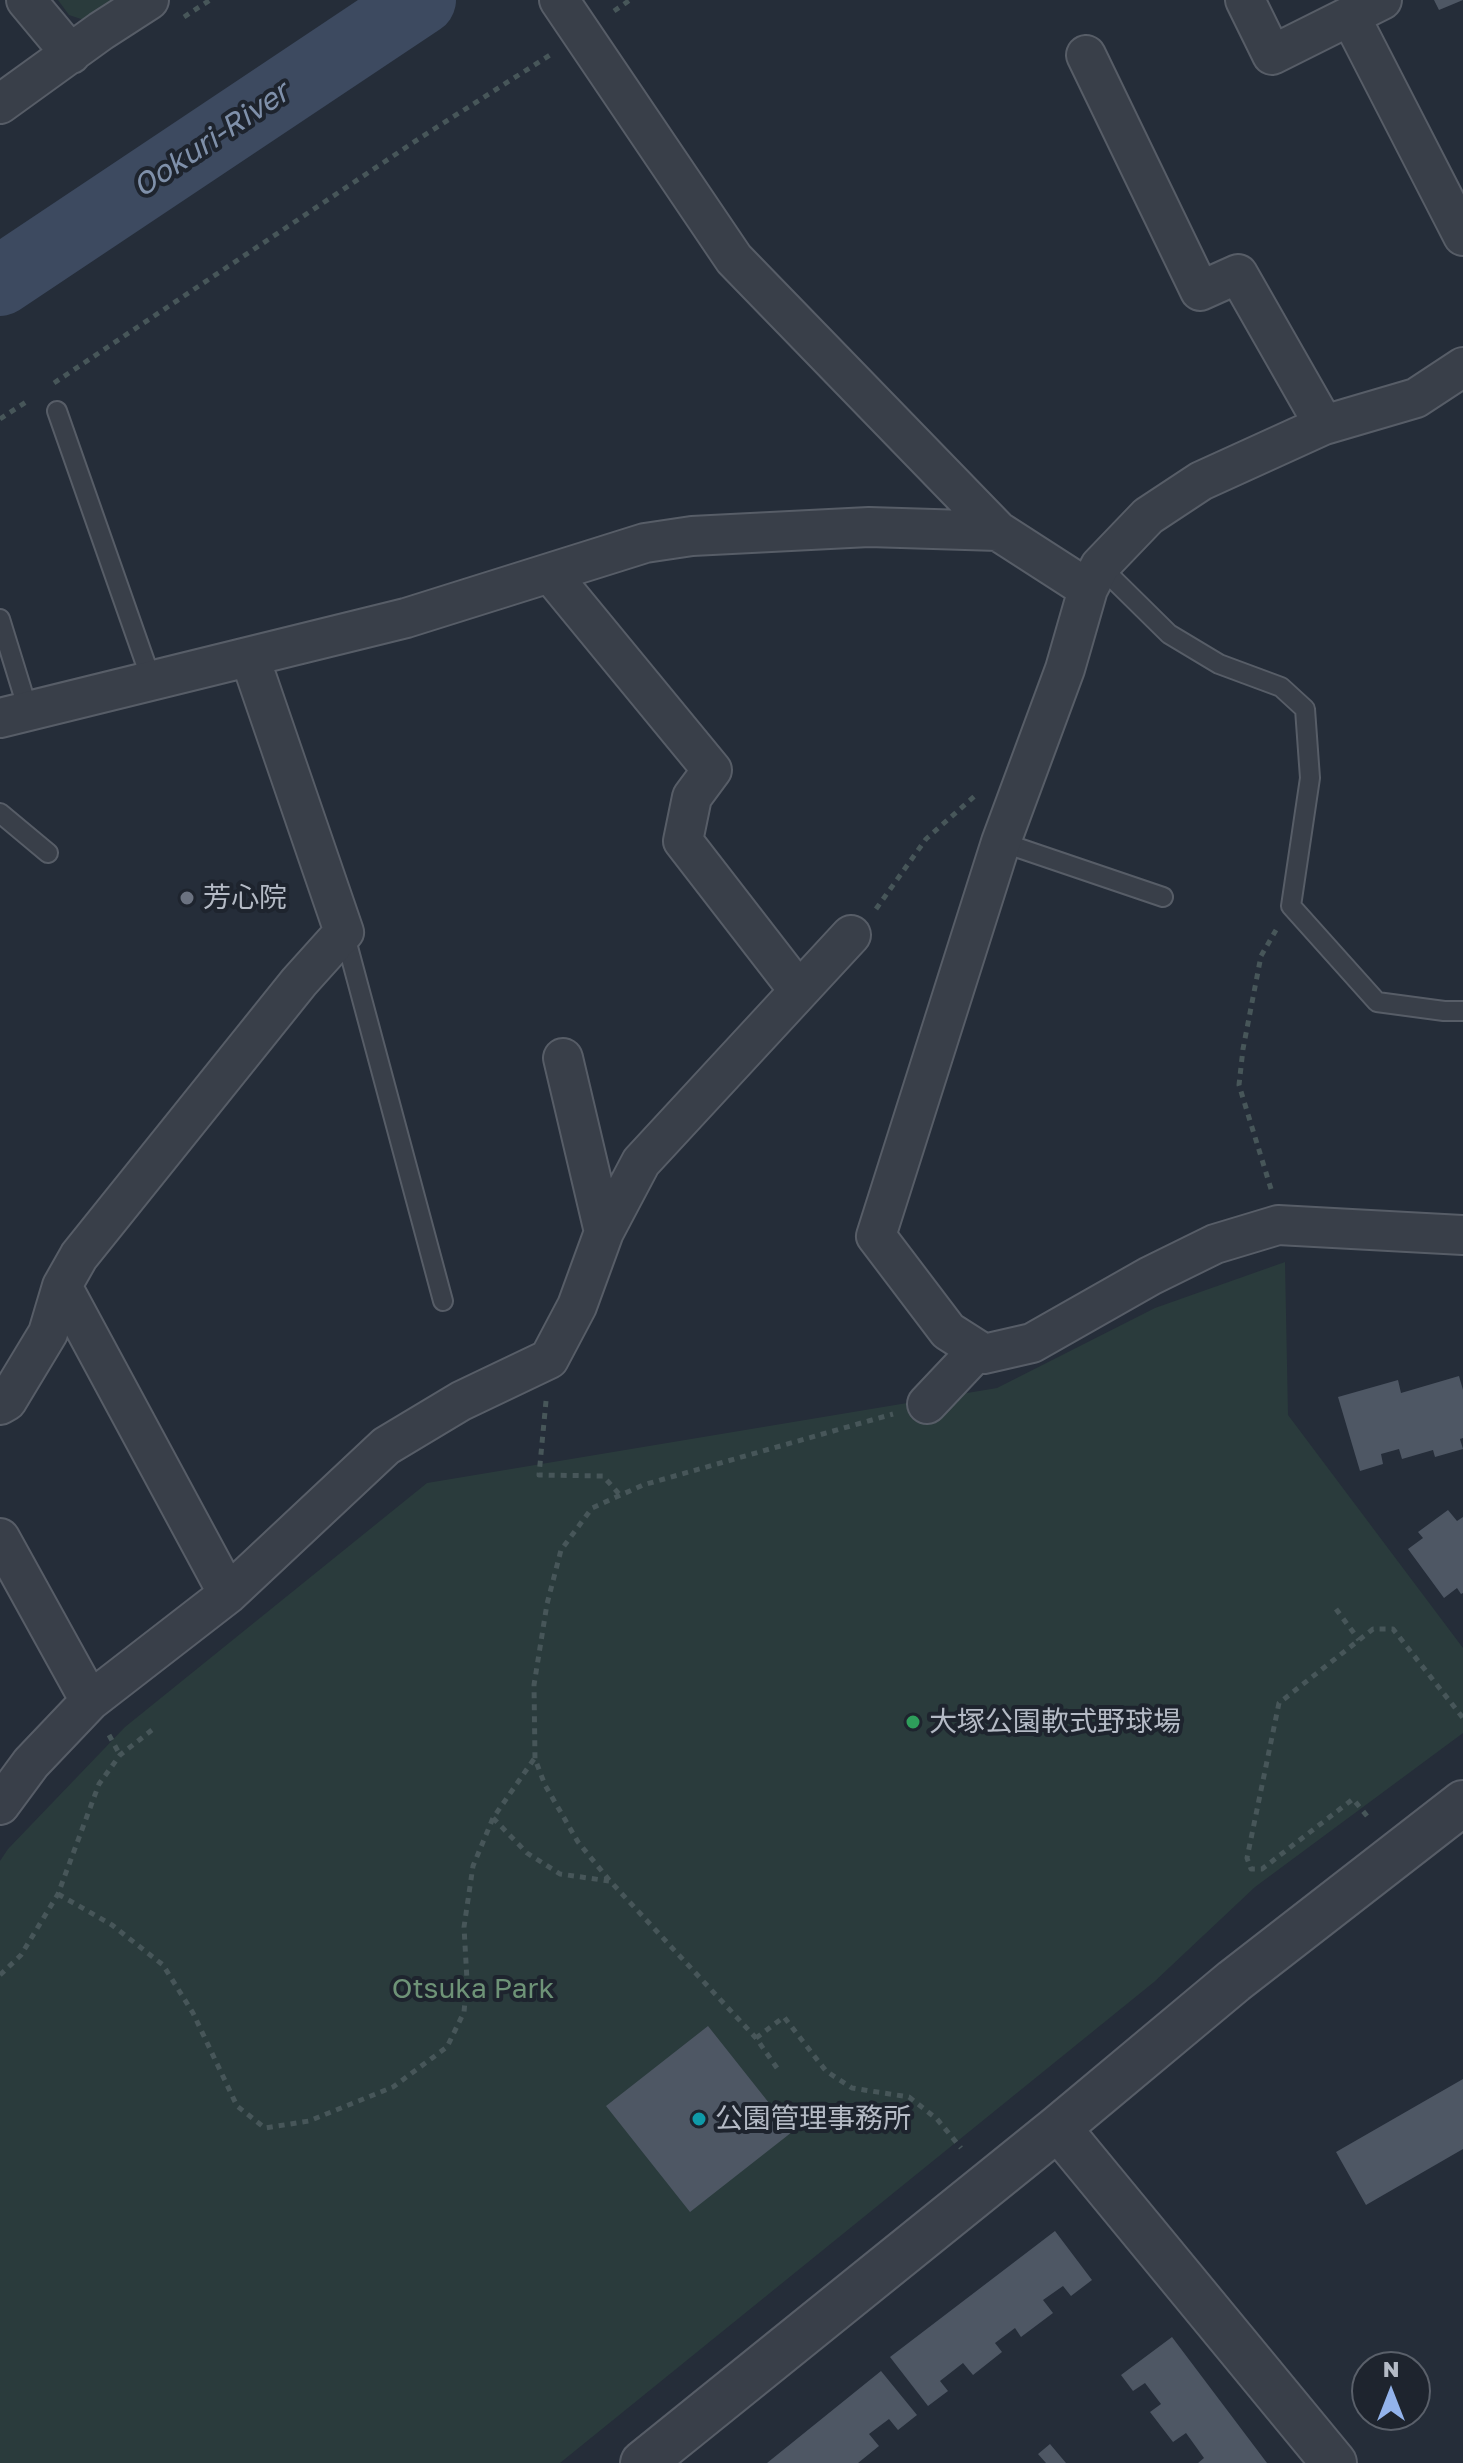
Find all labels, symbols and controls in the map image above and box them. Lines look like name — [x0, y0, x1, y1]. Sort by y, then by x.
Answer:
water label: Ookuri-River — [126, 75, 296, 205]
place label: 芳心院 — [203, 881, 287, 915]
marker: 芳心院 — [178, 889, 196, 907]
place label: 大塚公園軟式野球場 — [929, 1705, 1181, 1739]
marker: 大塚公園軟式野球場 — [904, 1713, 922, 1731]
park label: Otsuka Park — [392, 1972, 554, 2006]
place label: 公園管理事務所 — [715, 2102, 911, 2136]
marker: 公園管理事務所 — [690, 2110, 708, 2128]
north arrow — [1351, 2351, 1431, 2431]
text: N — [1383, 2355, 1399, 2382]

